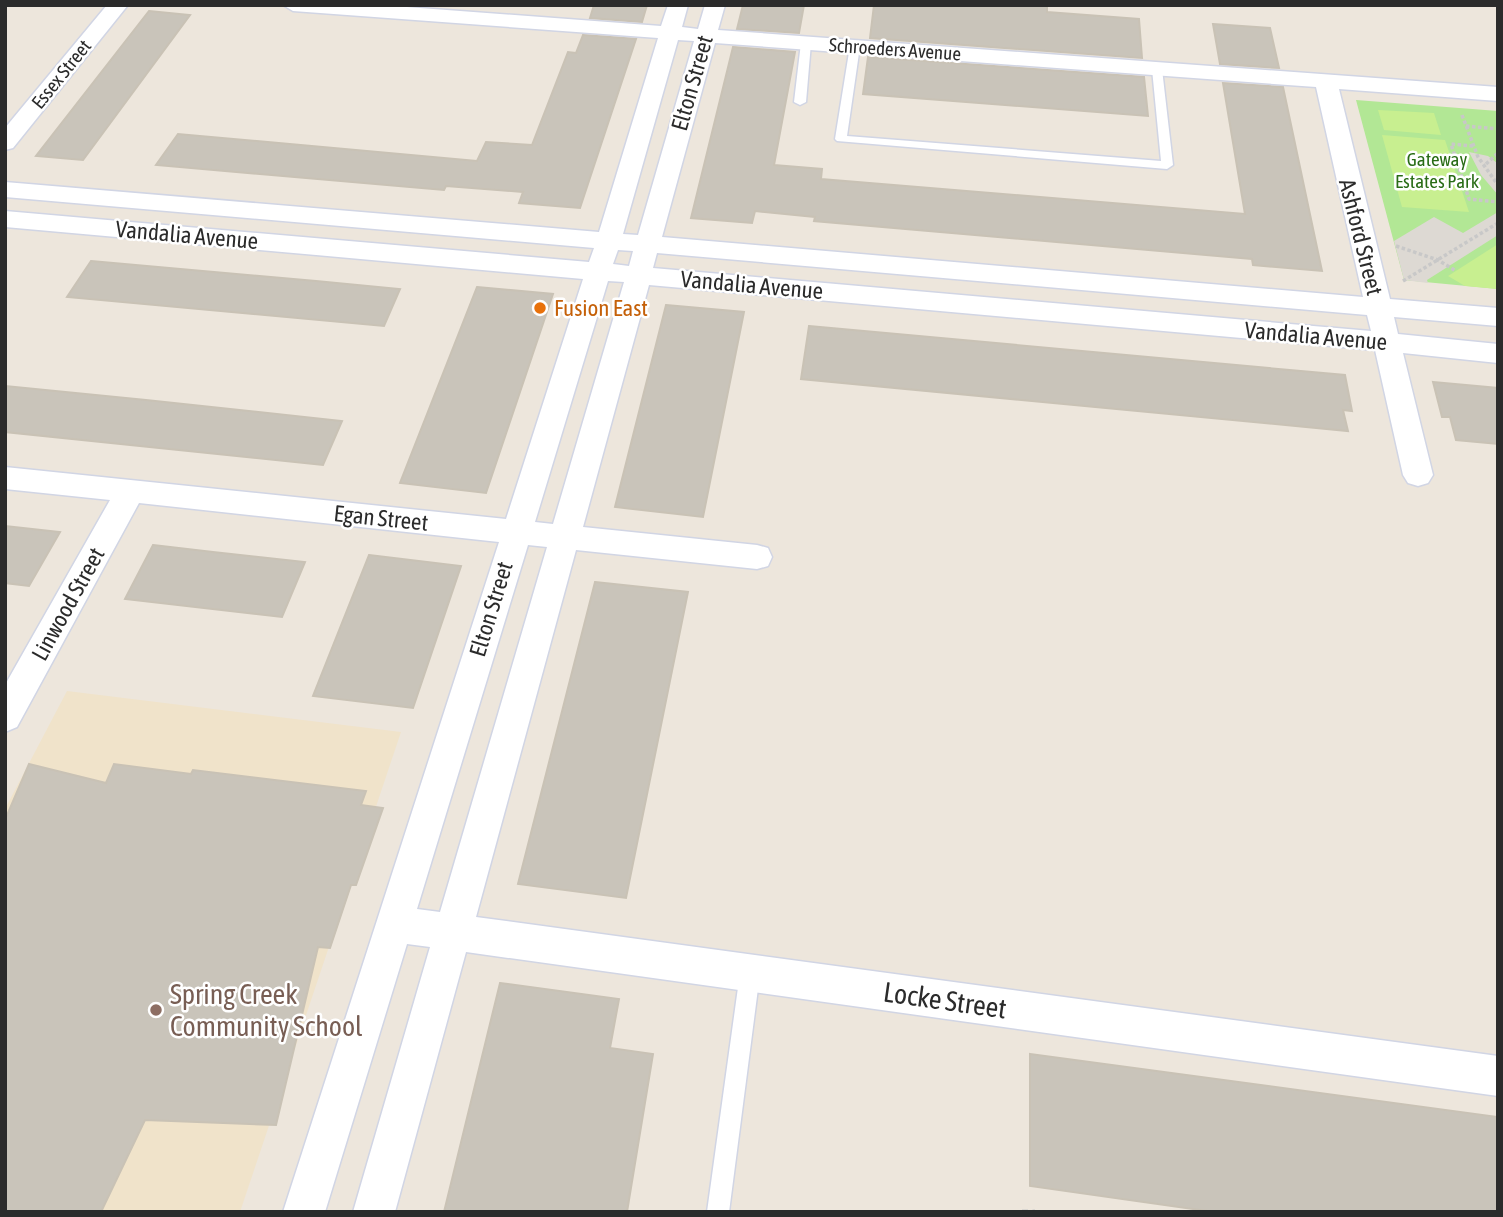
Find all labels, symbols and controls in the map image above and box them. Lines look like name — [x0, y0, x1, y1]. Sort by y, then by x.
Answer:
street label: Elton Street — [666, 32, 718, 134]
street label: Schroeders Avenue — [828, 33, 962, 65]
street label: Essex Street — [27, 35, 95, 113]
park label: Gateway Estates Park — [1395, 148, 1480, 192]
street label: Ashford Street — [1334, 176, 1388, 298]
street label: Vandalia Avenue — [115, 216, 259, 254]
street label: Vandalia Avenue — [680, 266, 824, 304]
place label: Fusion East — [554, 295, 648, 321]
marker: Fusion East — [532, 300, 548, 316]
street label: Vandalia Avenue — [1244, 317, 1388, 355]
street label: Egan Street — [333, 500, 429, 536]
street label: Linwood Street — [26, 543, 110, 665]
street label: Elton Street — [464, 558, 518, 660]
street label: Locke Street — [881, 976, 1009, 1024]
place label: Spring Creek Community School — [170, 978, 363, 1042]
marker: Spring Creek Community School — [148, 1002, 164, 1018]

